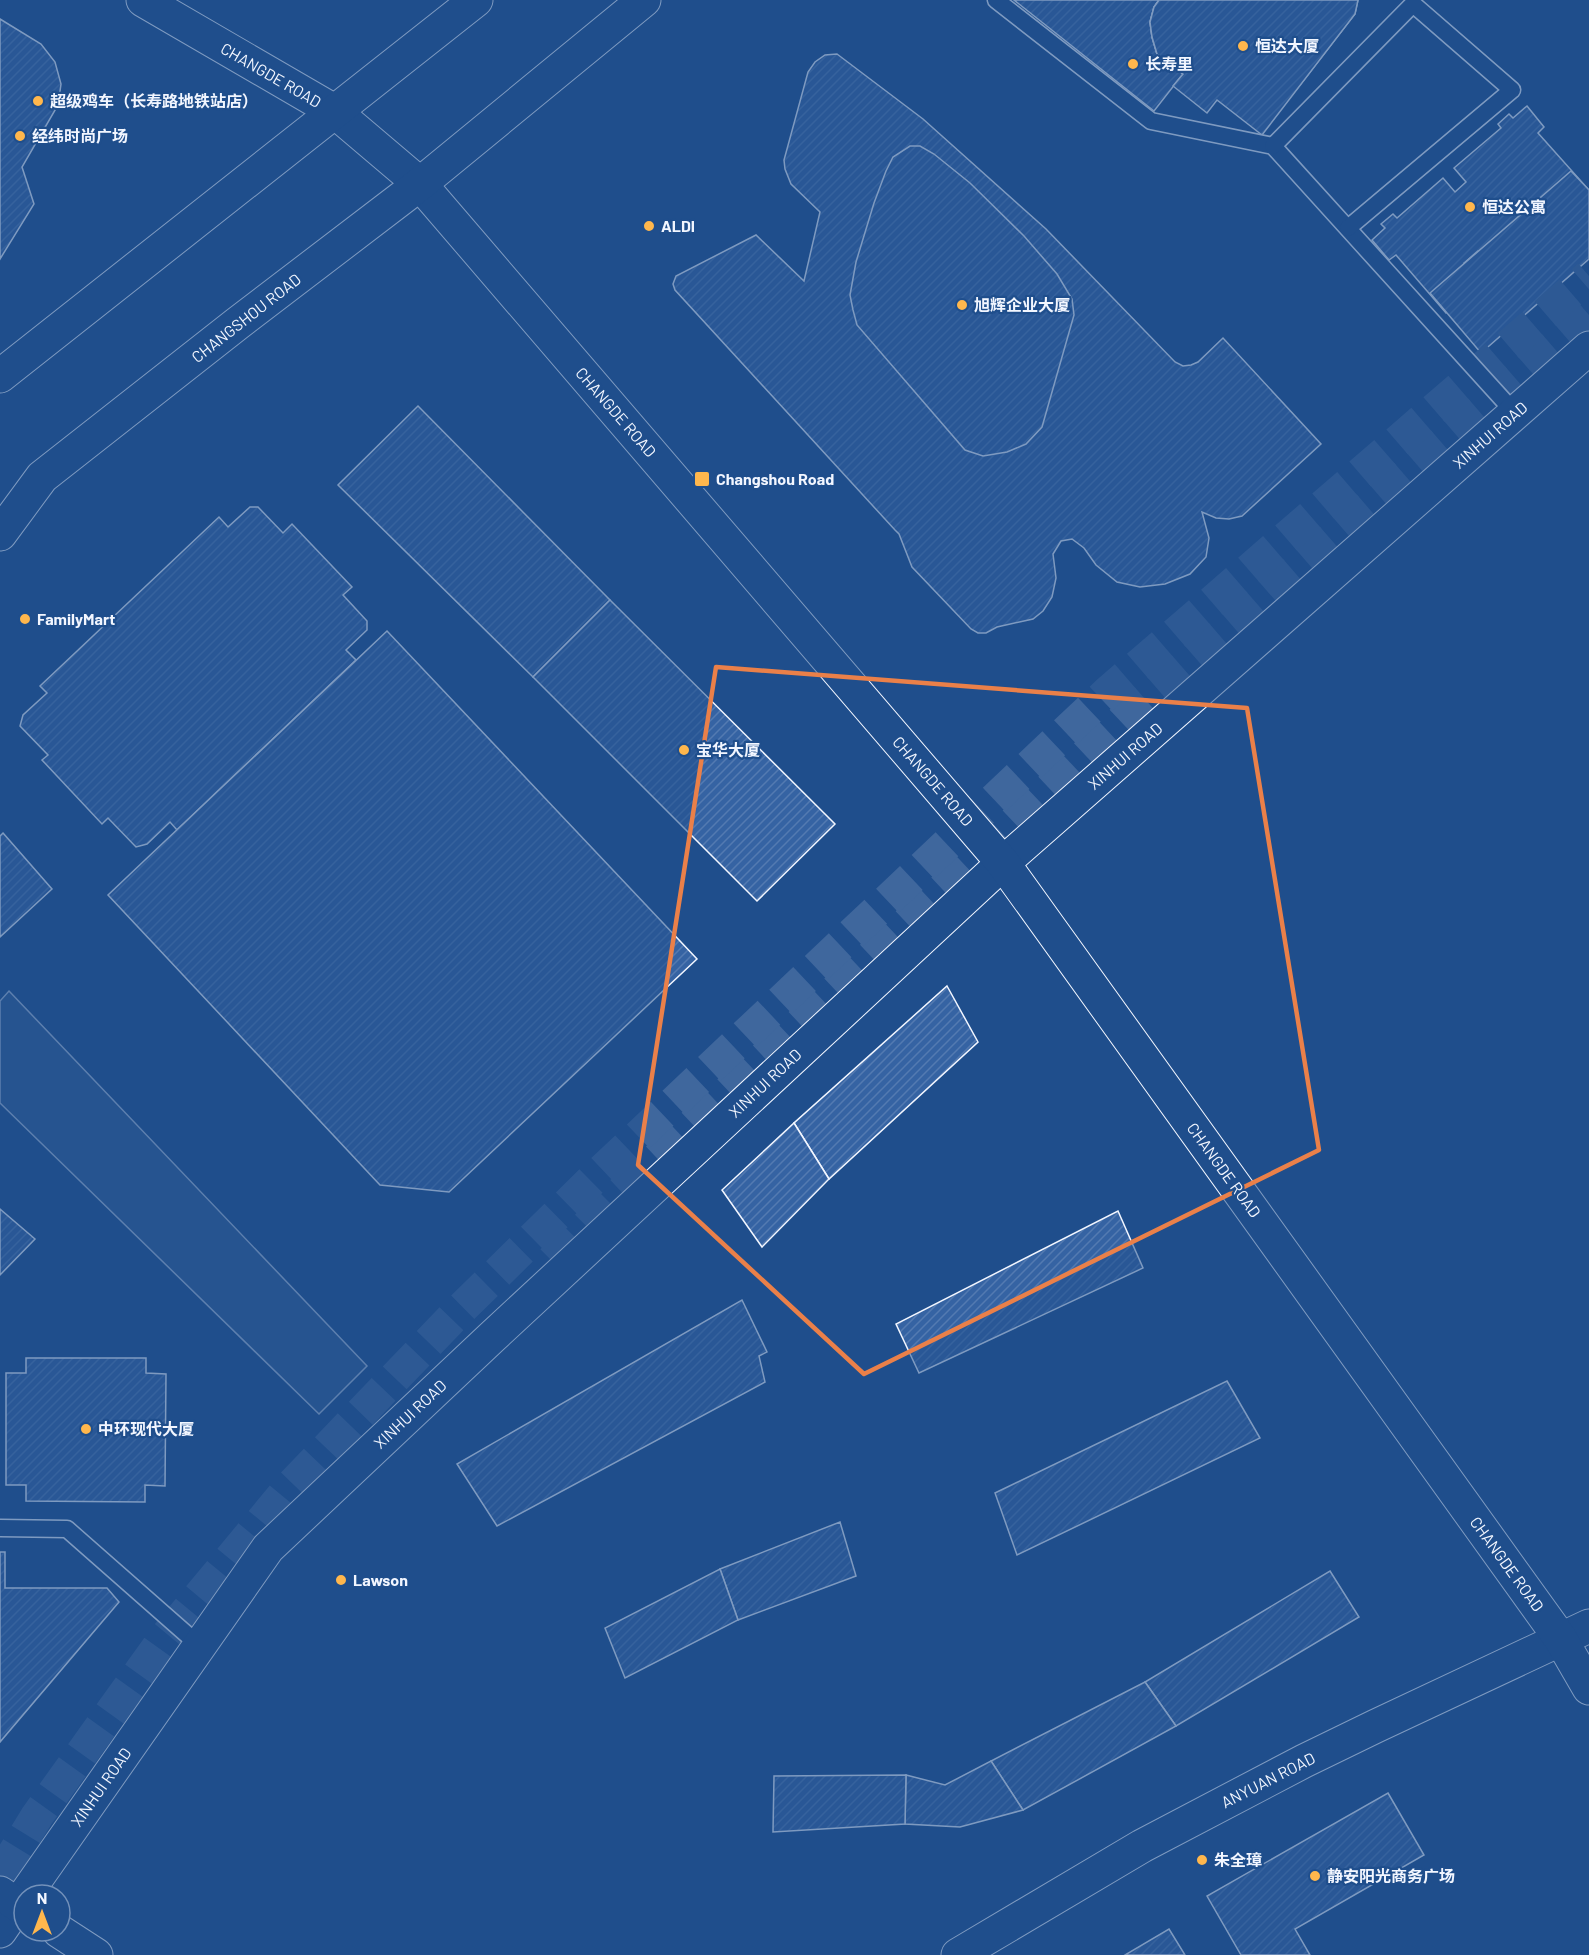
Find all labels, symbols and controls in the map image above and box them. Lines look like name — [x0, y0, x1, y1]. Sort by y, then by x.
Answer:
place label: 恒达大厦 — [1255, 36, 1319, 55]
street label: CHANGDE ROAD — [218, 38, 325, 111]
marker: 恒达大厦 — [1236, 39, 1250, 53]
place label: 长寿里 — [1145, 54, 1193, 73]
marker: 长寿里 — [1126, 57, 1140, 71]
place label: 超级鸡车（长寿路地铁站店） — [50, 91, 258, 110]
marker: 超级鸡车（长寿路地铁站店） — [31, 94, 45, 108]
place label: 经纬时尚广场 — [32, 126, 128, 145]
marker: 经纬时尚广场 — [13, 129, 27, 143]
place label: 恒达公寓 — [1482, 197, 1546, 216]
marker: 恒达公寓 — [1463, 200, 1477, 214]
place label: ALDI — [661, 216, 695, 235]
marker: ALDI — [642, 219, 656, 233]
street label: CHANGSHOU ROAD — [187, 269, 304, 366]
place label: 旭辉企业大厦 — [974, 295, 1070, 314]
marker: 旭辉企业大厦 — [955, 298, 969, 312]
street label: CHANGDE ROAD — [572, 363, 661, 460]
street label: XINHUI ROAD — [1449, 397, 1531, 472]
place label: Changshou Road — [716, 469, 834, 488]
marker: Changshou Road — [693, 470, 711, 488]
place label: FamilyMart — [37, 609, 115, 628]
marker: FamilyMart — [18, 612, 32, 626]
street label: XINHUI ROAD — [1084, 718, 1166, 793]
street label: CHANGDE ROAD — [889, 732, 978, 829]
place label: 宝华大厦 — [696, 740, 760, 759]
marker: 宝华大厦 — [677, 743, 691, 757]
street label: XINHUI ROAD — [725, 1044, 805, 1121]
street label: CHANGDE ROAD — [1184, 1119, 1265, 1221]
street label: XINHUI ROAD — [370, 1375, 450, 1452]
place label: 中环现代大厦 — [98, 1419, 194, 1438]
marker: 中环现代大厦 — [79, 1422, 93, 1436]
street label: CHANGDE ROAD — [1467, 1513, 1548, 1615]
place label: Lawson — [353, 1570, 408, 1589]
marker: Lawson — [334, 1573, 348, 1587]
street label: XINHUI ROAD — [66, 1744, 135, 1830]
street label: ANYUAN ROAD — [1218, 1748, 1318, 1811]
place label: 朱全璋 — [1214, 1850, 1262, 1869]
marker: 朱全璋 — [1195, 1853, 1209, 1867]
place label: 静安阳光商务广场 — [1327, 1866, 1455, 1885]
marker: 静安阳光商务广场 — [1308, 1869, 1322, 1883]
north arrow — [12, 1883, 72, 1943]
text: N — [37, 1888, 47, 1907]

